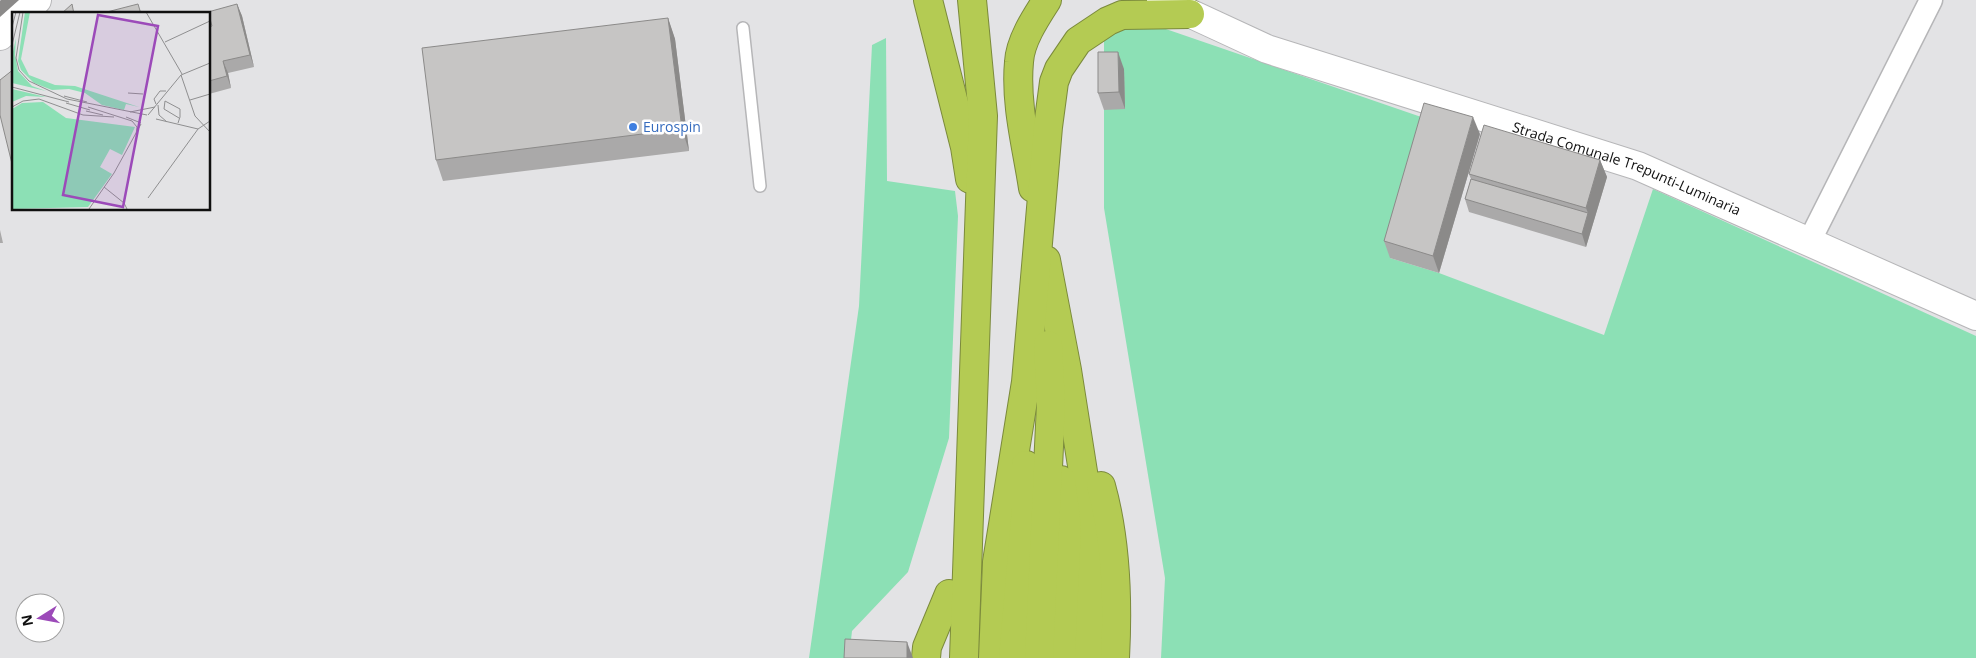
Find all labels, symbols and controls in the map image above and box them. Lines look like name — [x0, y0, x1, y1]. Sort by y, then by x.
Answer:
inset map — [12, 12, 210, 210]
place label: Eurospin — [643, 117, 701, 136]
street label: Strada Comunale Trepunti-Luminaria — [1510, 117, 1744, 219]
marker: Eurospin — [627, 121, 639, 133]
north arrow — [15, 593, 65, 643]
text: N — [16, 613, 37, 628]

